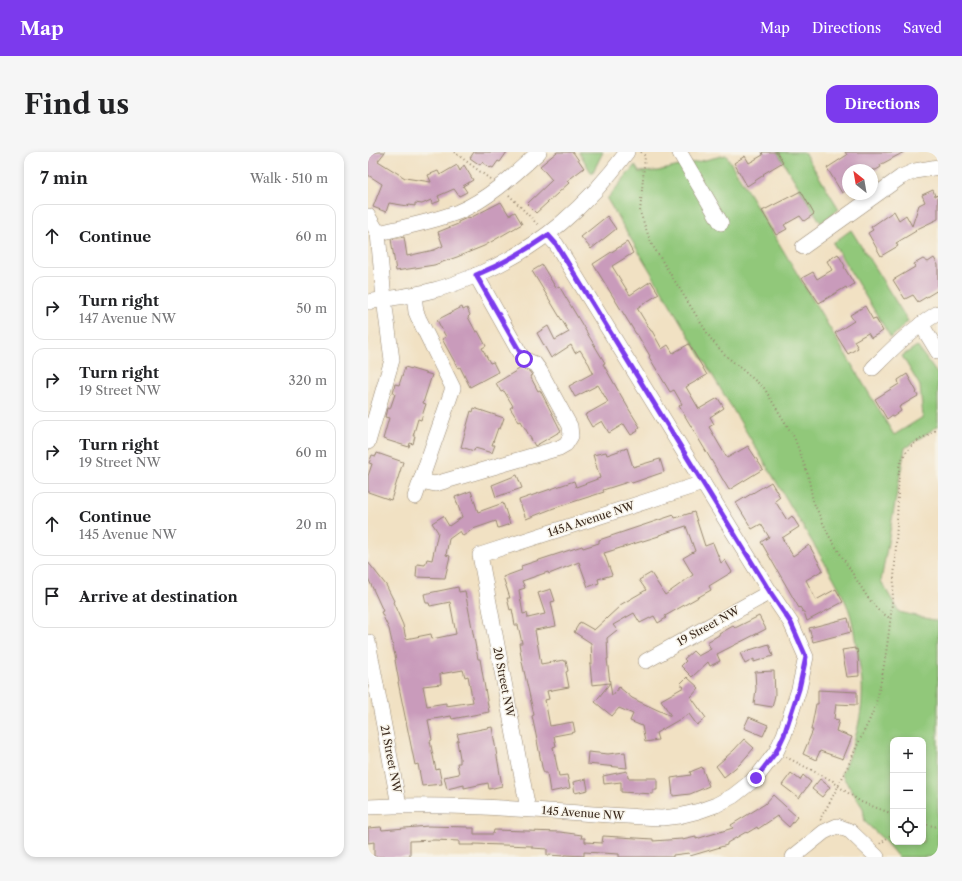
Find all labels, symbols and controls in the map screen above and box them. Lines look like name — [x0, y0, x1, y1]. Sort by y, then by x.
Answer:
text: Map — [20, 17, 64, 40]
text: Map — [760, 19, 790, 37]
text: Directions — [812, 19, 881, 37]
text: Saved — [903, 19, 942, 37]
button: Directions — [826, 85, 938, 123]
text: Find us — [24, 87, 129, 121]
north arrow — [842, 164, 878, 200]
text: 7 min — [40, 168, 88, 188]
text: Walk · 510 m — [250, 170, 328, 186]
icon: ahead — [41, 225, 63, 247]
text: Continue — [79, 227, 151, 246]
text: 60 m — [296, 228, 327, 244]
text: Turn right — [79, 291, 159, 310]
icon: right — [41, 297, 63, 319]
text: 50 m — [296, 300, 327, 316]
text: 147 Avenue NW — [79, 310, 176, 326]
route start — [515, 350, 533, 368]
text: Turn right — [79, 363, 159, 382]
icon: right — [41, 369, 63, 391]
text: 320 m — [289, 372, 327, 388]
text: 19 Street NW — [79, 382, 161, 398]
text: Turn right — [79, 435, 159, 454]
icon: right — [41, 441, 63, 463]
text: 60 m — [296, 444, 327, 460]
text: 19 Street NW — [79, 454, 161, 470]
street label: 145A Avenue NW — [546, 498, 637, 540]
text: Continue — [79, 507, 151, 526]
icon: ahead — [41, 513, 63, 535]
text: 20 m — [296, 516, 327, 532]
text: 145 Avenue NW — [79, 526, 177, 542]
icon: arrive — [41, 585, 63, 607]
text: Arrive at destination — [79, 587, 238, 606]
street label: 19 Street NW — [674, 603, 743, 649]
street label: 20 Street NW — [490, 646, 518, 719]
street label: 21 Street NW — [378, 724, 405, 795]
map controls — [890, 737, 926, 845]
button: + — [890, 737, 926, 773]
route end — [747, 769, 765, 787]
button: − — [890, 773, 926, 809]
street label: 145 Avenue NW — [541, 803, 626, 823]
button: locate — [890, 809, 926, 845]

